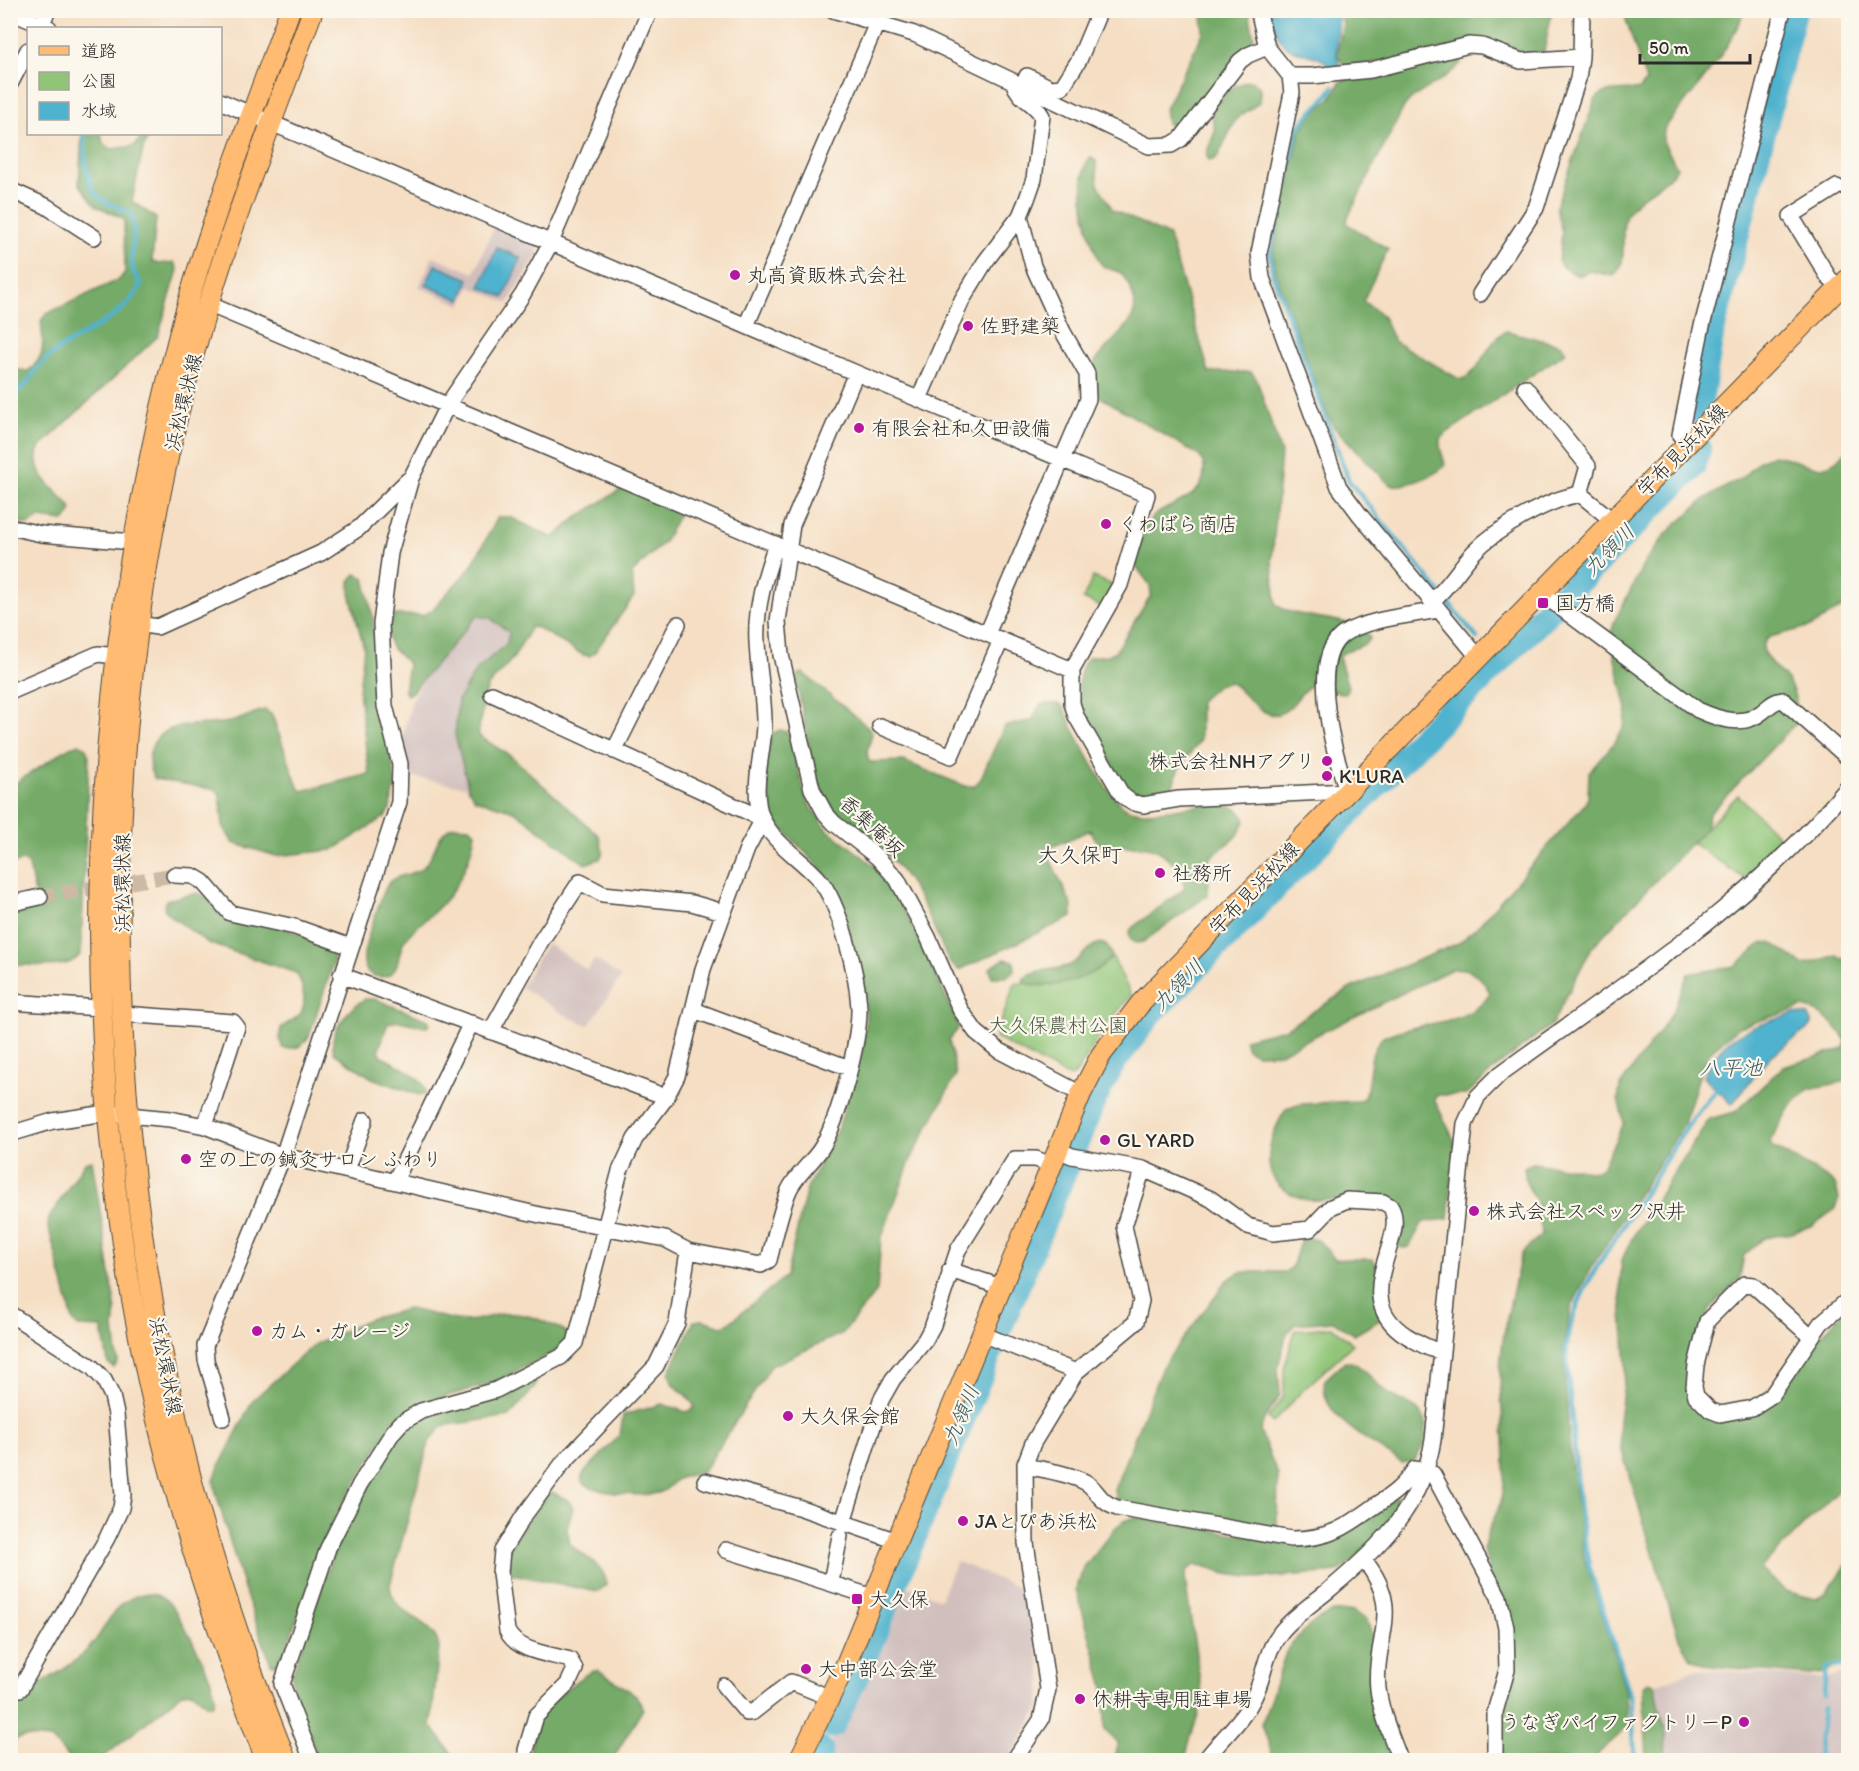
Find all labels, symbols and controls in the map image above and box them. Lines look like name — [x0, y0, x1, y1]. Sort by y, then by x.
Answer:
legend — [27, 27, 222, 135]
scale bar — [1640, 27, 1750, 65]
text: 50 m — [1649, 37, 1689, 59]
text: 道路 — [81, 40, 117, 62]
text: 公園 — [81, 70, 117, 92]
text: 水域 — [81, 100, 117, 122]
place label: 丸高資販株式会社 — [747, 263, 907, 287]
marker: 丸高資販株式会社 — [728, 268, 742, 282]
place label: 佐野建築 — [980, 314, 1060, 338]
marker: 佐野建築 — [961, 319, 975, 333]
street label: 浜松環状線 — [159, 351, 207, 453]
street label: 宇布見浜松線 — [1632, 399, 1732, 501]
place label: 有限会社和久田設備 — [871, 416, 1051, 440]
marker: 有限会社和久田設備 — [852, 421, 866, 435]
place label: くわばら商店 — [1118, 512, 1238, 536]
marker: くわばら商店 — [1099, 517, 1113, 531]
water label: 九領川 — [1578, 519, 1640, 581]
place label: 国方橋 — [1555, 591, 1615, 615]
marker: 国方橋 — [1536, 596, 1550, 610]
place label: 株式会社NHアグリ — [1148, 749, 1315, 773]
marker: 株式会社NHアグリ — [1320, 754, 1334, 768]
place label: K'LURA — [1339, 764, 1404, 788]
marker: K'LURA — [1320, 769, 1334, 783]
street label: 香集庵坂 — [835, 790, 909, 862]
street label: 浜松環状線 — [110, 833, 134, 933]
street label: 宇布見浜松線 — [1204, 837, 1304, 939]
district label: 大久保町 — [1038, 842, 1122, 867]
place label: 社務所 — [1172, 861, 1232, 885]
marker: 社務所 — [1153, 866, 1167, 880]
water label: 九領川 — [1147, 954, 1209, 1016]
park label: 大久保農村公園 — [988, 1013, 1128, 1037]
water label: 八平池 — [1700, 1055, 1763, 1080]
place label: GL YARD — [1117, 1128, 1194, 1152]
marker: GL YARD — [1098, 1133, 1112, 1147]
place label: 空の上の鍼灸サロン ふわり — [198, 1147, 443, 1171]
marker: 空の上の鍼灸サロン ふわり — [179, 1152, 193, 1166]
place label: 株式会社スペック沢井 — [1486, 1199, 1686, 1223]
marker: 株式会社スペック沢井 — [1467, 1204, 1481, 1218]
street label: 浜松環状線 — [145, 1315, 187, 1417]
place label: カム・ガレージ — [269, 1319, 410, 1343]
marker: カム・ガレージ — [250, 1324, 264, 1338]
water label: 九領川 — [937, 1381, 984, 1449]
place label: 大久保会館 — [800, 1404, 900, 1428]
marker: 大久保会館 — [781, 1409, 795, 1423]
place label: JAとぴあ浜松 — [975, 1509, 1097, 1533]
marker: JAとぴあ浜松 — [956, 1514, 970, 1528]
place label: 大久保 — [869, 1587, 929, 1611]
marker: 大久保 — [850, 1592, 864, 1606]
place label: 大中部公会堂 — [818, 1657, 938, 1681]
marker: 大中部公会堂 — [799, 1662, 813, 1676]
place label: 休耕寺専用駐車場 — [1092, 1687, 1252, 1711]
marker: 休耕寺専用駐車場 — [1073, 1692, 1087, 1706]
place label: うなぎパイファクトリーP — [1501, 1710, 1732, 1734]
marker: うなぎパイファクトリーP — [1737, 1715, 1751, 1729]

